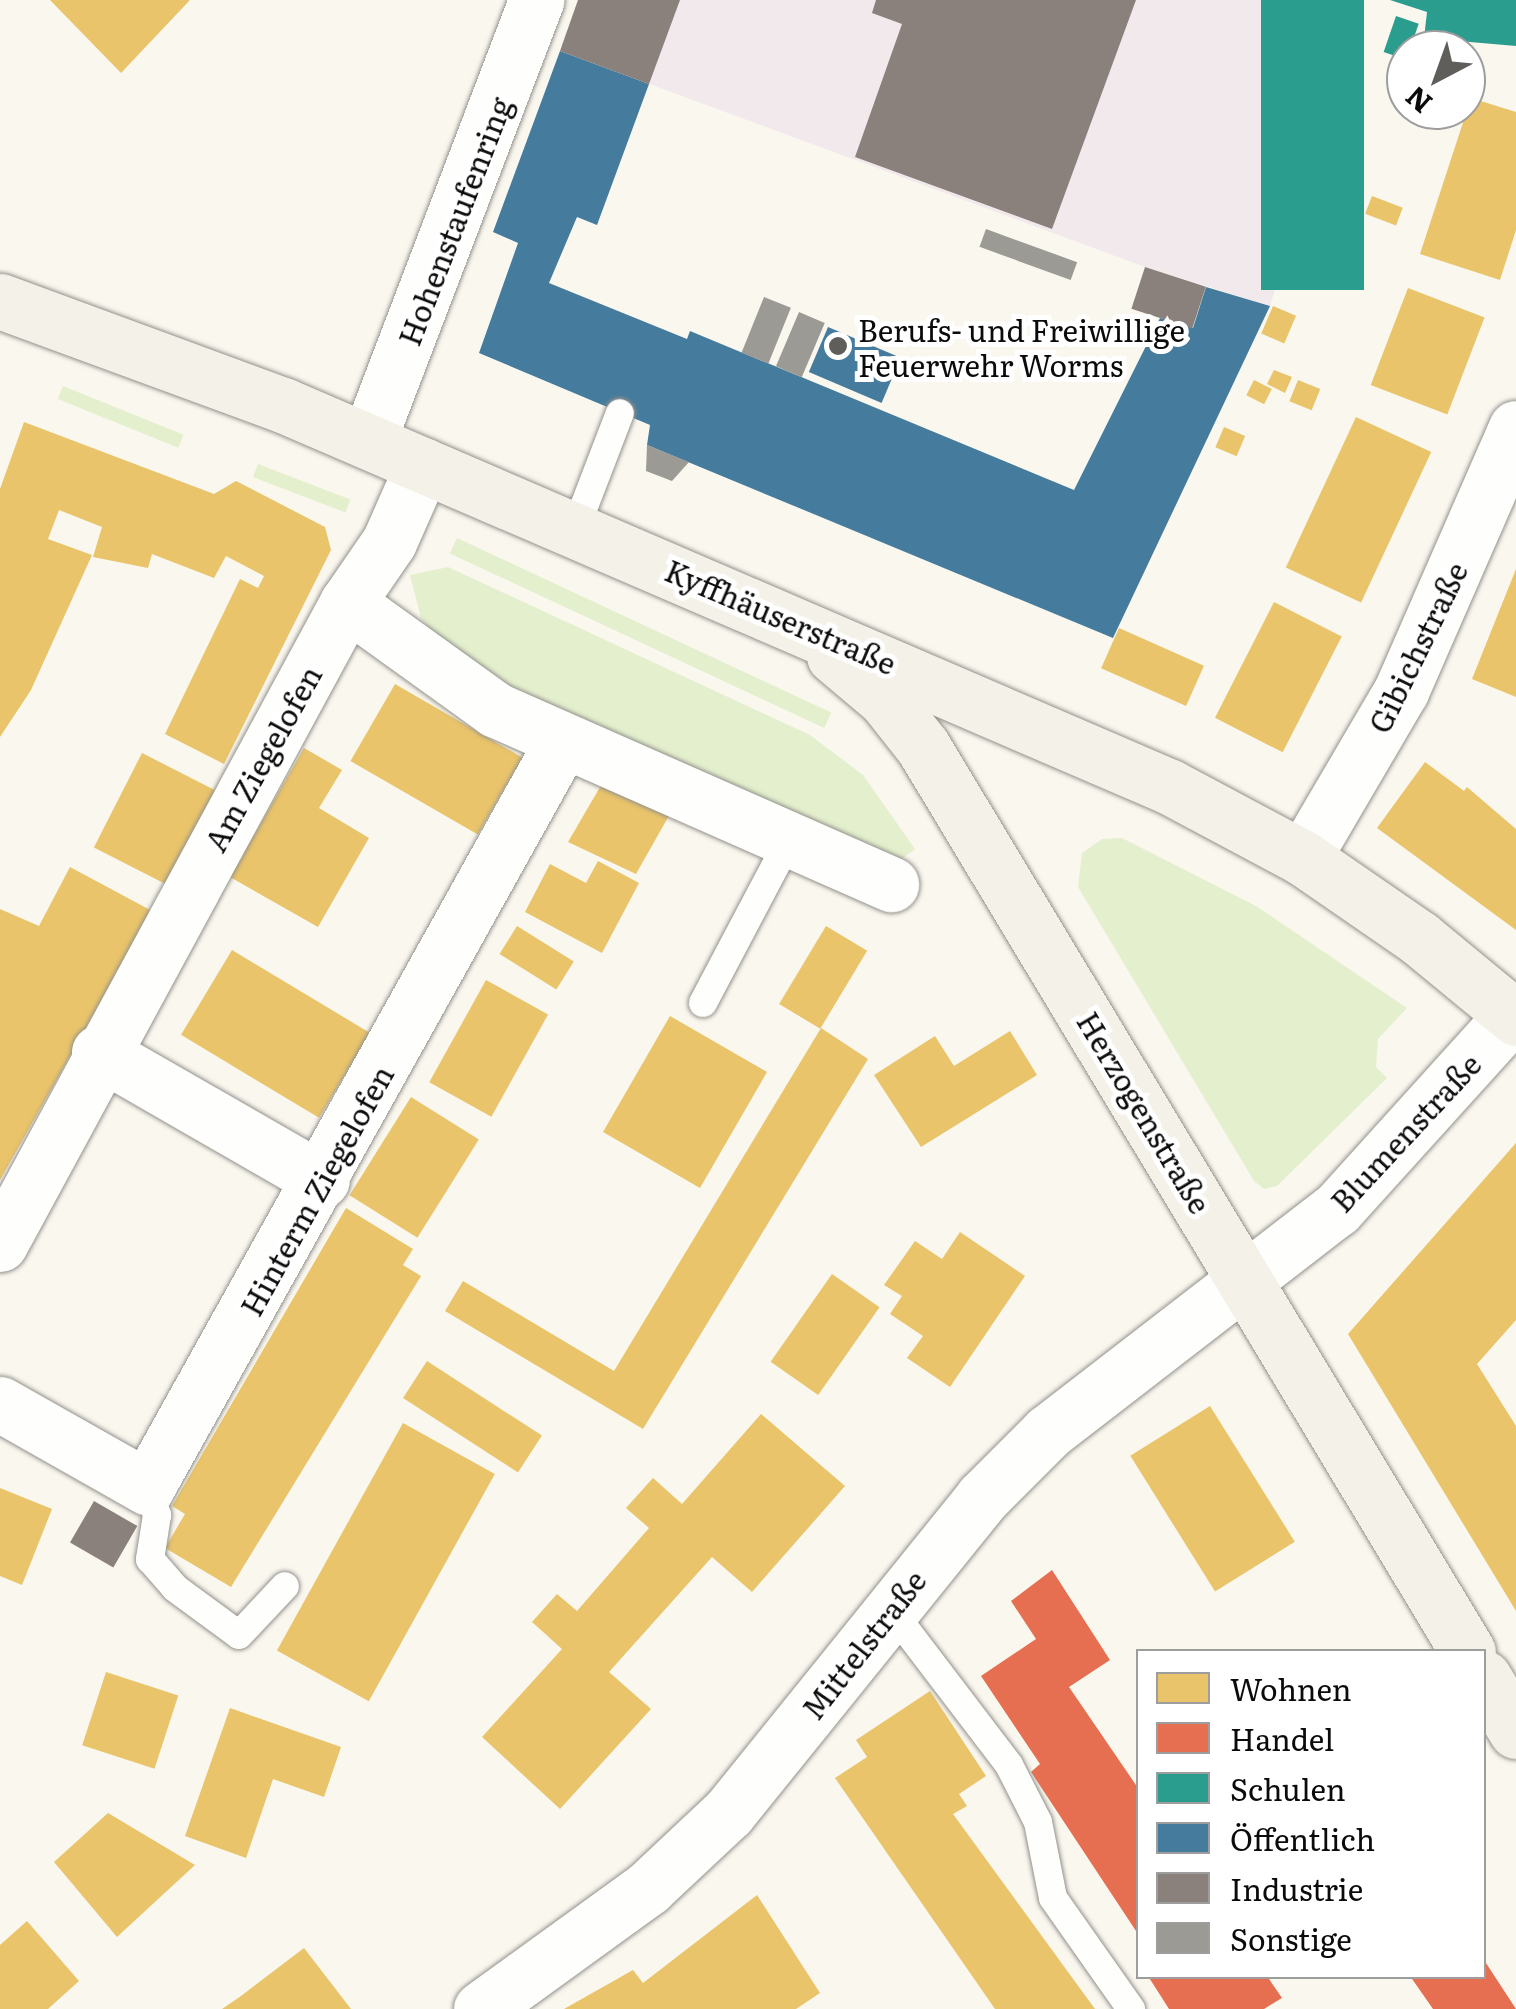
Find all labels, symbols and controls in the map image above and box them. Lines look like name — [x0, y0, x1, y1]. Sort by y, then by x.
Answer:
north arrow — [1386, 30, 1486, 130]
text: N — [1395, 78, 1440, 125]
street label: Hohenstaufenring — [390, 92, 518, 350]
place label: Berufs- und Freiwillige Feuerwehr Worms — [858, 311, 1185, 382]
marker: Berufs- und Freiwillige Feuerwehr Worms — [827, 335, 849, 357]
street label: Kyffhäuserstraße — [660, 551, 902, 681]
street label: Gibichstraße — [1360, 556, 1474, 738]
street label: Am Ziegelofen — [196, 659, 328, 857]
street label: Herzogenstraße — [1071, 1005, 1219, 1219]
street label: Blumenstraße — [1323, 1045, 1487, 1219]
street label: Hinterm Ziegelofen — [232, 1058, 400, 1322]
street label: Mittelstraße — [794, 1562, 932, 1726]
legend — [1136, 1649, 1486, 1979]
text: Wohnen — [1230, 1666, 1352, 1710]
text: Handel — [1230, 1716, 1334, 1760]
text: Schulen — [1230, 1766, 1346, 1810]
text: Öffentlich — [1230, 1816, 1375, 1860]
text: Industrie — [1230, 1866, 1363, 1910]
text: Sonstige — [1230, 1916, 1352, 1960]

